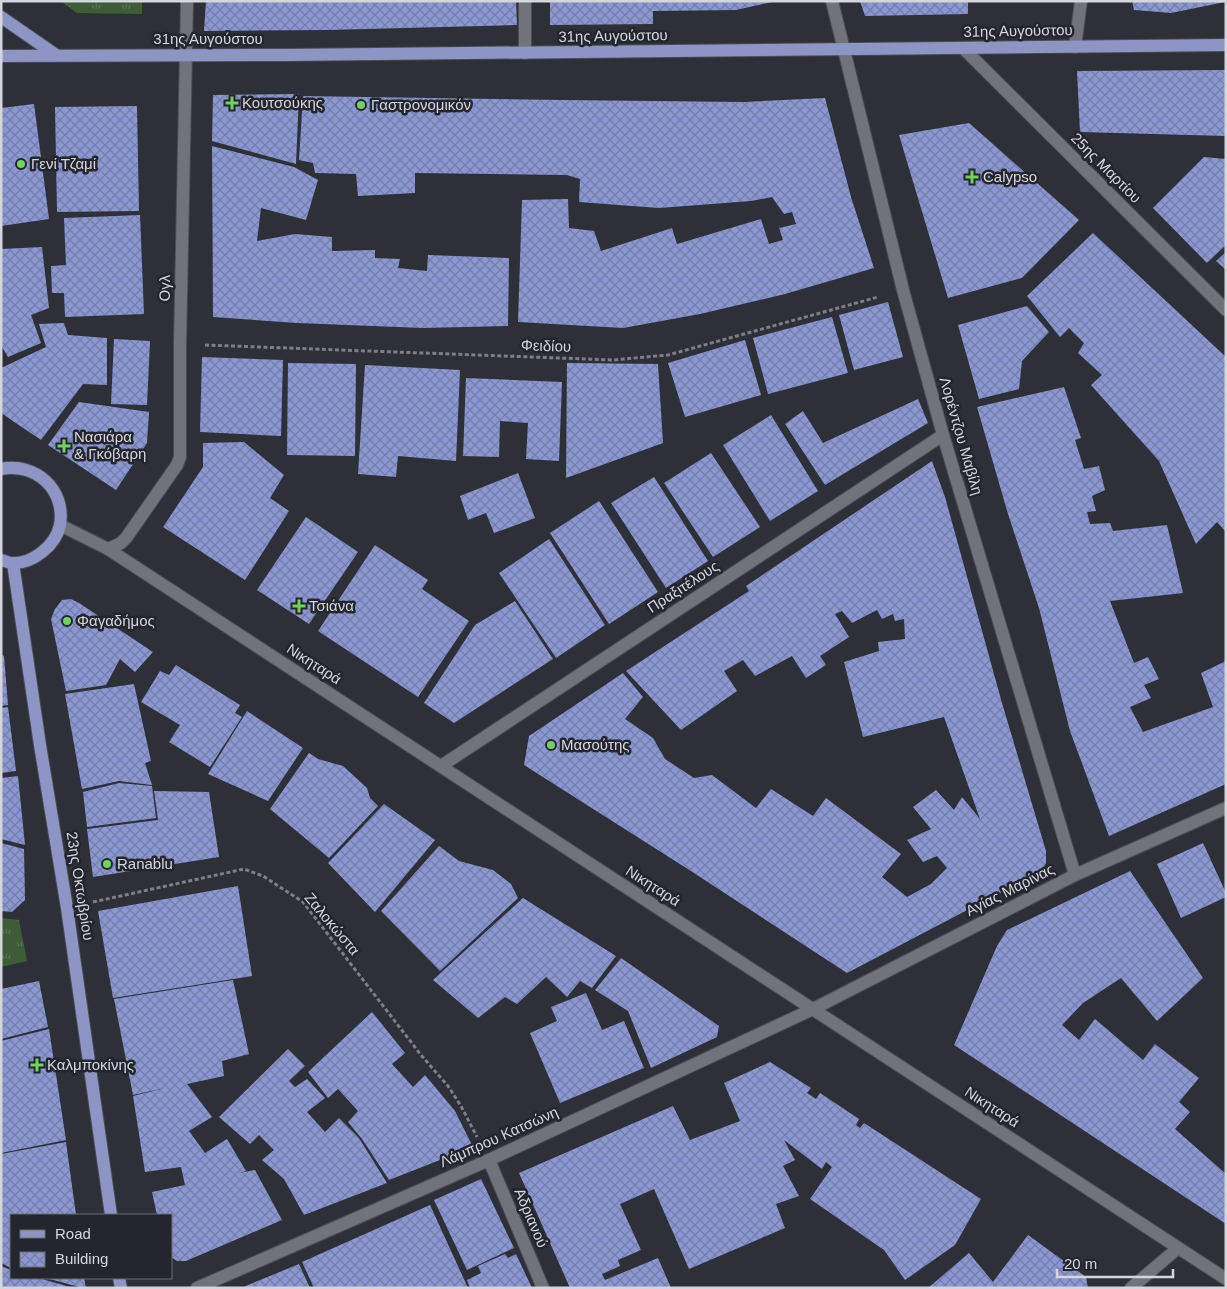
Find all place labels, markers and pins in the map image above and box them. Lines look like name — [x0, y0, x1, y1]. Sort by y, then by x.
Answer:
place label: Κουτσούκης — [242, 94, 323, 111]
place label: Γαστρονομικόν — [371, 96, 471, 113]
marker: Κουτσούκης — [226, 97, 238, 109]
marker: Γαστρονομικόν — [355, 99, 367, 111]
place label: Γενί Τζαμί — [31, 155, 97, 172]
marker: Γενί Τζαμί — [15, 158, 27, 170]
place label: Calypso — [983, 168, 1037, 185]
marker: Calypso — [965, 170, 979, 184]
place label: Νασιάρα & Γκόβαρη — [74, 428, 146, 462]
marker: Νασιάρα & Γκόβαρη — [58, 440, 70, 452]
place label: Τσιάνα — [309, 597, 354, 614]
marker: Τσιάνα — [293, 600, 305, 612]
place label: Φαγαδήμος — [77, 612, 155, 629]
marker: Φαγαδήμος — [61, 615, 73, 627]
place label: Μασούτης — [561, 736, 629, 753]
marker: Μασούτης — [545, 739, 557, 751]
place label: Ranablu — [117, 855, 173, 872]
marker: Ranablu — [101, 858, 113, 870]
place label: Καλμποκίνης — [47, 1056, 134, 1073]
marker: Καλμποκίνης — [31, 1059, 43, 1071]

